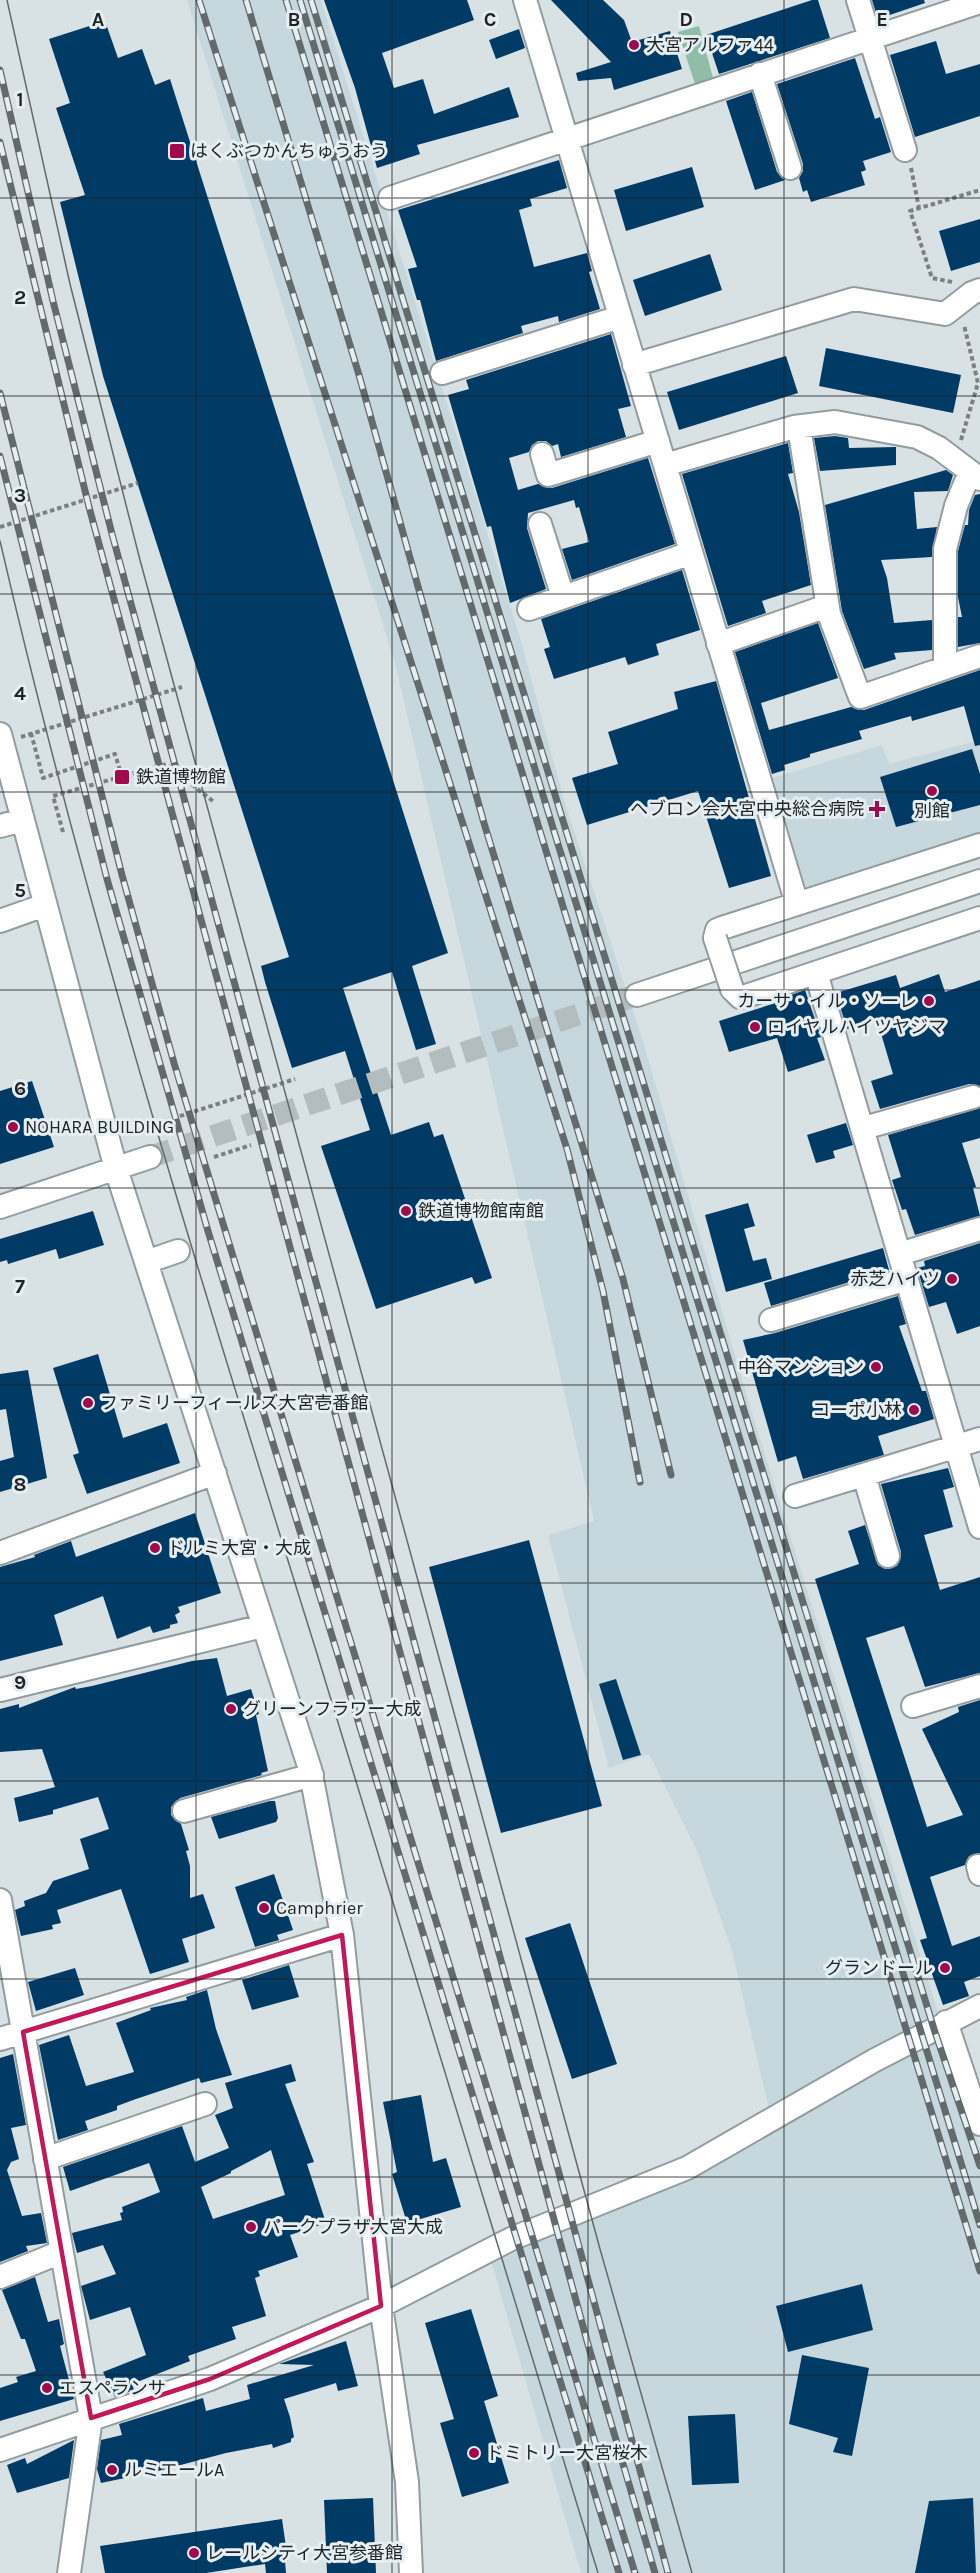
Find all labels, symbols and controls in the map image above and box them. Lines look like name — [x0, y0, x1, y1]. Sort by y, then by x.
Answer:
text: A — [92, 8, 105, 31]
text: B — [288, 8, 300, 31]
text: C — [484, 8, 496, 31]
text: D — [679, 8, 693, 31]
text: E — [876, 8, 888, 31]
place label: 大宮アルファ44 — [646, 34, 774, 56]
marker: 大宮アルファ44 — [627, 38, 641, 52]
text: 1 — [16, 88, 24, 111]
place label: はくぶつかんちゅうおう — [190, 140, 388, 162]
marker: はくぶつかんちゅうおう — [168, 142, 186, 160]
text: 2 — [14, 286, 26, 309]
text: 3 — [14, 484, 26, 507]
text: 4 — [14, 682, 26, 705]
place label: 鉄道博物館 — [136, 766, 226, 788]
marker: 鉄道博物館 — [113, 768, 131, 786]
marker: 別館 — [925, 784, 939, 798]
place label: ヘブロン会大宮中央総合病院 — [630, 798, 864, 820]
marker: ヘブロン会大宮中央総合病院 — [868, 800, 886, 818]
place label: 別館 — [914, 800, 950, 822]
text: 5 — [14, 879, 26, 902]
place label: カーサ・イル・ソーレ — [737, 990, 917, 1012]
marker: カーサ・イル・ソーレ — [922, 994, 936, 1008]
place label: ロイヤルハイツヤジマ — [767, 1016, 946, 1038]
marker: ロイヤルハイツヤジマ — [748, 1020, 762, 1034]
text: 6 — [14, 1077, 26, 1100]
place label: NOHARA BUILDING — [25, 1116, 174, 1138]
marker: NOHARA BUILDING — [6, 1120, 20, 1134]
place label: 鉄道博物館南館 — [418, 1200, 544, 1222]
marker: 鉄道博物館南館 — [399, 1204, 413, 1218]
place label: 赤芝ハイツ — [850, 1268, 940, 1290]
marker: 赤芝ハイツ — [945, 1272, 959, 1286]
text: 7 — [15, 1275, 25, 1298]
place label: 中谷マンション — [738, 1356, 864, 1378]
marker: 中谷マンション — [869, 1360, 883, 1374]
place label: ファミリーフィールズ大宮壱番館 — [100, 1392, 369, 1414]
marker: ファミリーフィールズ大宮壱番館 — [81, 1396, 95, 1410]
place label: コーポ小林 — [812, 1399, 902, 1421]
marker: コーポ小林 — [907, 1403, 921, 1417]
text: 8 — [14, 1473, 26, 1496]
place label: ドルミ大宮・大成 — [167, 1537, 311, 1559]
marker: ドルミ大宮・大成 — [148, 1541, 162, 1555]
text: 9 — [14, 1671, 26, 1694]
place label: グリーンフラワー大成 — [243, 1698, 422, 1720]
marker: グリーンフラワー大成 — [224, 1702, 238, 1716]
place label: Camphrier — [276, 1897, 363, 1919]
marker: Camphrier — [257, 1901, 271, 1915]
place label: グランドール — [825, 1957, 933, 1979]
marker: グランドール — [938, 1961, 952, 1975]
place label: パークプラザ大宮大成 — [263, 2216, 443, 2238]
marker: パークプラザ大宮大成 — [244, 2220, 258, 2234]
place label: エスペランサ — [59, 2377, 166, 2399]
marker: エスペランサ — [40, 2381, 54, 2395]
place label: ドミトリー大宮桜木 — [486, 2442, 648, 2464]
marker: ドミトリー大宮桜木 — [467, 2446, 481, 2460]
place label: ルミエールA — [124, 2459, 224, 2481]
marker: ルミエールA — [105, 2463, 119, 2477]
place label: レールシティ大宮参番館 — [206, 2542, 403, 2564]
marker: レールシティ大宮参番館 — [187, 2546, 201, 2560]

